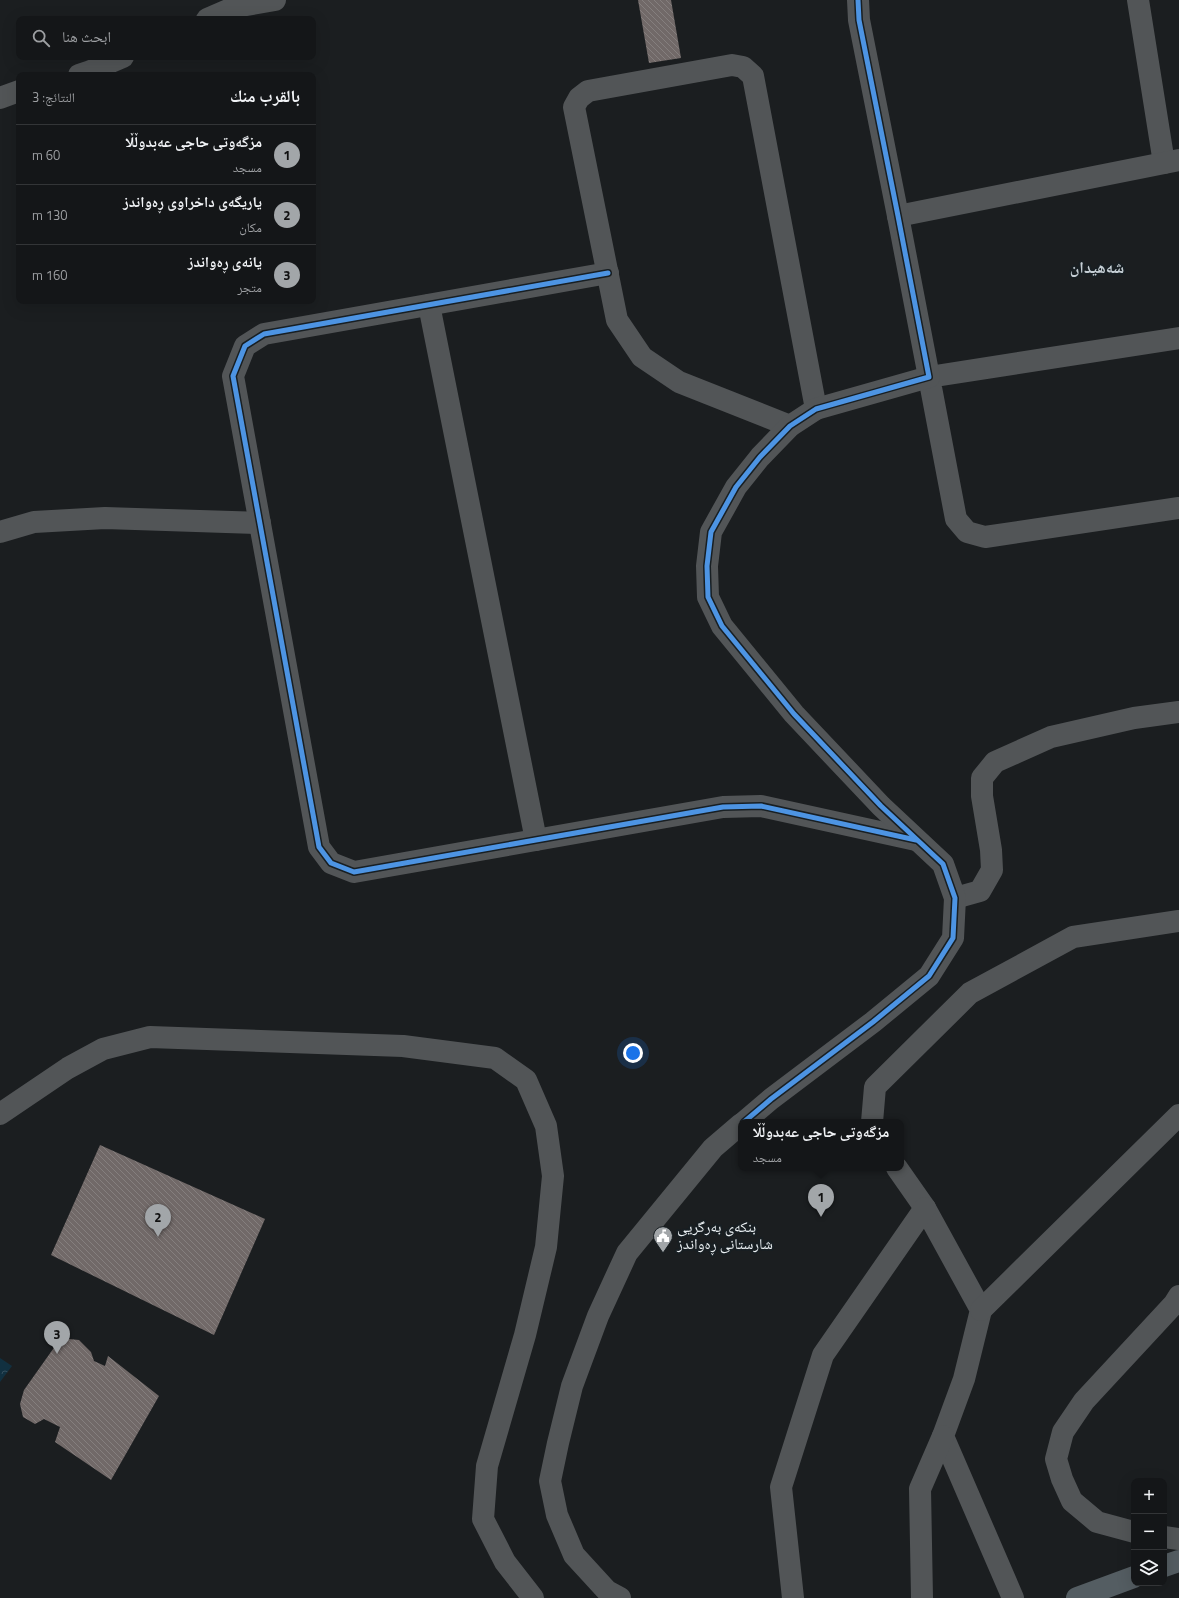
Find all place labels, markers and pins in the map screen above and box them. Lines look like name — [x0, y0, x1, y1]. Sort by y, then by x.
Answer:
pin: 1 — [808, 1184, 834, 1217]
pin: 2 — [145, 1204, 171, 1237]
place label: بنکەی بەرگریی شارستانی ڕەواندز — [676, 1215, 773, 1256]
public building icon: بنکەی بەرگریی شارستانی ڕەواندز — [652, 1225, 674, 1253]
pin: 3 — [44, 1321, 70, 1354]

